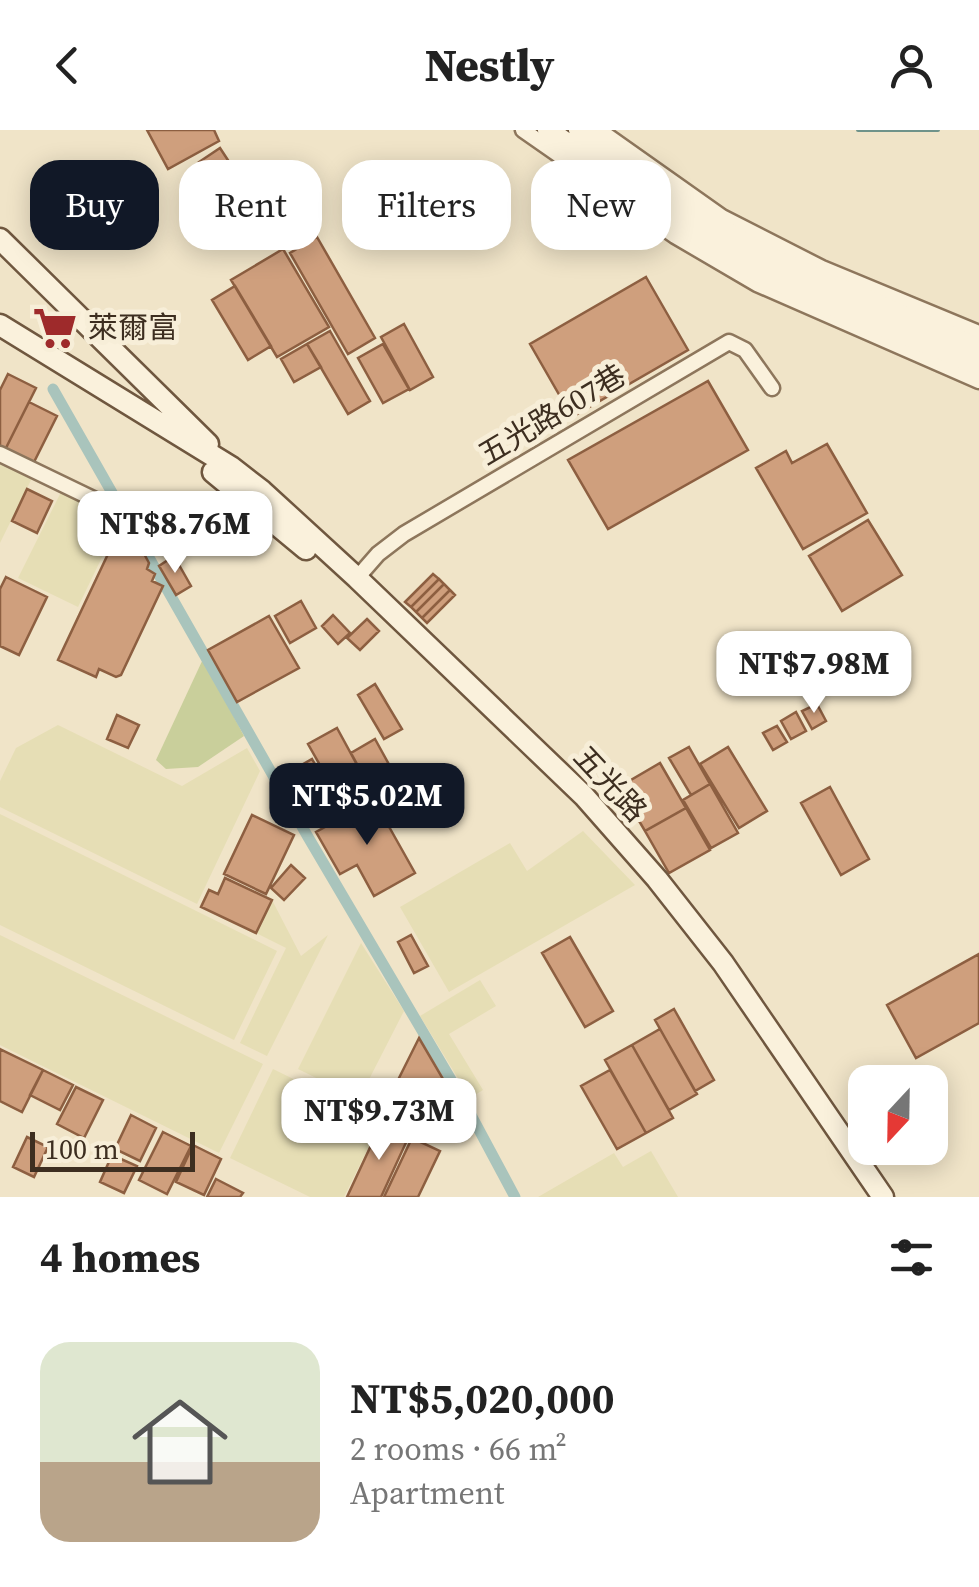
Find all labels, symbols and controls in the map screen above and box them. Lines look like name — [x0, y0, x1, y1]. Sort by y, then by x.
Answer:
text: Nestly — [425, 34, 554, 96]
icon: back — [40, 38, 95, 93]
icon: person — [884, 38, 939, 93]
chip: Buy — [30, 160, 159, 250]
chip: Rent — [179, 160, 322, 250]
chip: Filters — [342, 160, 511, 250]
chip: New — [531, 160, 671, 250]
supermarket icon: 萊爾富 — [31, 304, 79, 352]
place label: 萊爾富 — [88, 307, 178, 348]
street label: 五光路607巷 — [470, 355, 633, 475]
pin: NT$8.76M — [72, 491, 278, 576]
text: NT$8.76M — [99, 501, 251, 545]
pin: NT$7.98M — [711, 631, 917, 716]
text: NT$7.98M — [738, 641, 890, 685]
street label: 五光路 — [565, 737, 656, 831]
pin: NT$5.02M — [264, 763, 470, 848]
text: NT$5.02M — [291, 773, 443, 817]
north arrow — [848, 1065, 948, 1165]
map controls — [848, 1065, 948, 1165]
pin: NT$9.73M — [276, 1078, 482, 1163]
text: NT$9.73M — [303, 1088, 455, 1132]
scale bar — [30, 1127, 195, 1172]
text: 100 m — [45, 1130, 119, 1168]
text: 4 homes — [40, 1228, 200, 1286]
icon: filters — [884, 1230, 939, 1285]
text: NT$5,020,000 — [350, 1369, 615, 1427]
icon: home — [120, 1382, 240, 1502]
text: 2 rooms · 66 m² — [350, 1427, 567, 1471]
text: Apartment — [350, 1471, 504, 1515]

